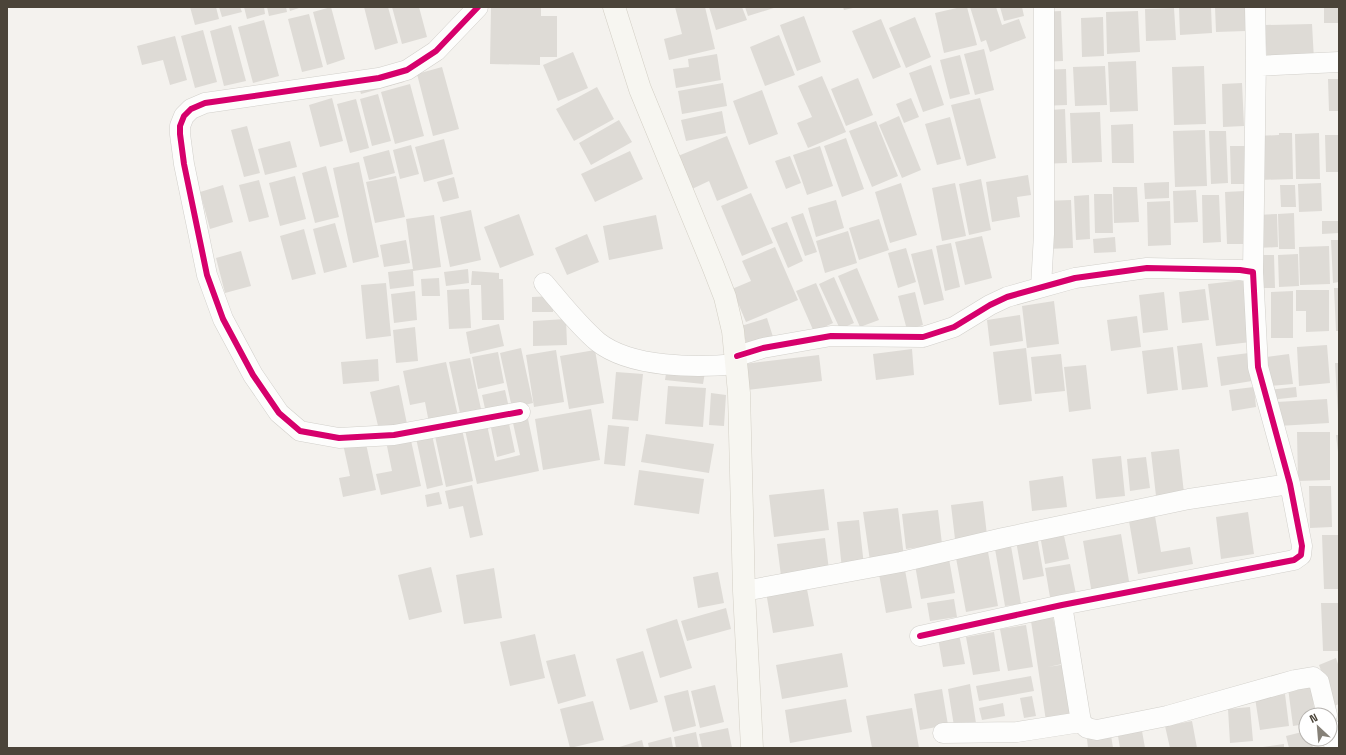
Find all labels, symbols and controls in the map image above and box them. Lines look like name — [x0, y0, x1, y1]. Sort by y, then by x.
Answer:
north arrow — [1298, 707, 1338, 747]
text: N — [1307, 710, 1320, 726]

